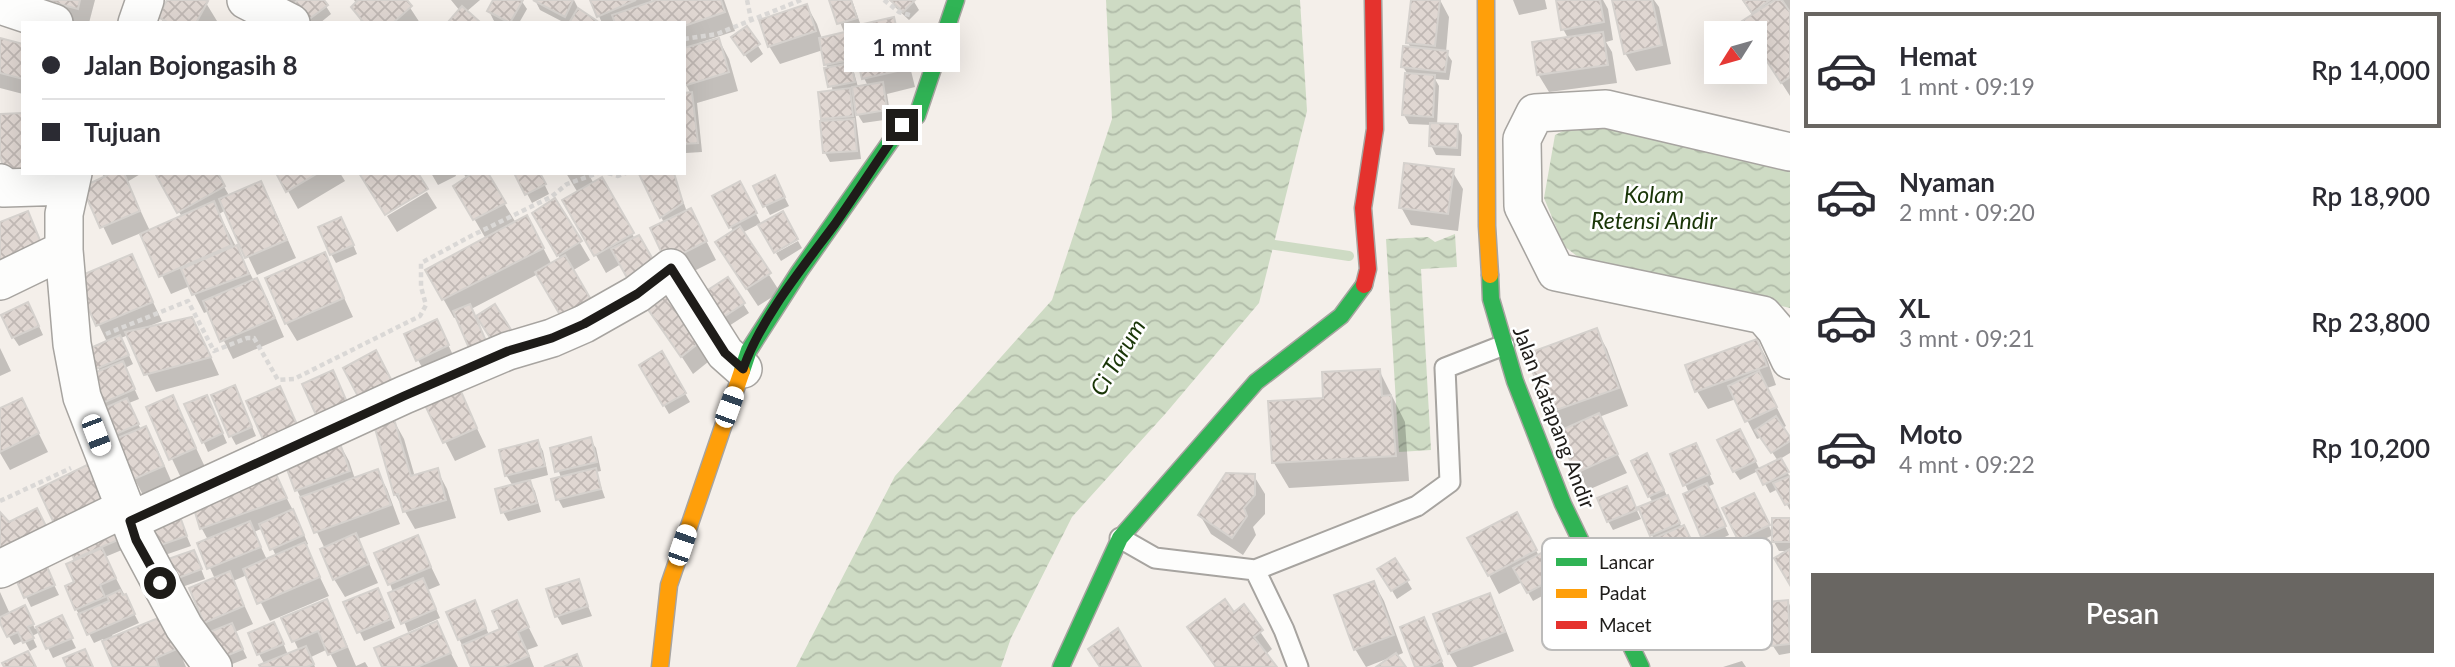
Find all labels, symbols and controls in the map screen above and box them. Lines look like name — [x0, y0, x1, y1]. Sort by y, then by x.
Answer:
north arrow — [1704, 21, 1768, 84]
map controls — [1704, 21, 1767, 84]
callout: 1 mnt — [844, 24, 960, 72]
text: 1 mnt — [872, 33, 932, 61]
icon: car — [1815, 39, 1878, 102]
text: Hemat — [1899, 40, 1977, 72]
text: Jalan Bojongasih 8 — [84, 49, 298, 81]
text: Rp 14,000 — [2311, 54, 2430, 86]
text: 1 mnt · 09:19 — [1899, 72, 2035, 100]
route end — [886, 109, 918, 141]
text: Tujuan — [84, 116, 161, 148]
icon: car — [1815, 165, 1878, 228]
text: Nyaman — [1899, 166, 1995, 198]
water label: Kolam Retensi Andir — [1591, 180, 1718, 234]
text: Rp 18,900 — [2311, 180, 2430, 212]
text: 2 mnt · 09:20 — [1899, 198, 2035, 226]
icon: car — [1815, 291, 1878, 354]
text: XL — [1899, 292, 1930, 324]
text: Rp 23,800 — [2311, 306, 2430, 338]
water label: Ci Tarum — [1083, 314, 1151, 400]
street label: Jalan Katapang Andir — [1509, 322, 1601, 512]
text: 3 mnt · 09:21 — [1899, 324, 2035, 352]
car — [712, 384, 747, 430]
car — [79, 412, 114, 458]
icon: car — [1815, 417, 1878, 480]
text: Moto — [1899, 418, 1962, 450]
text: Rp 10,200 — [2311, 432, 2430, 464]
text: 4 mnt · 09:22 — [1899, 450, 2035, 478]
car — [666, 522, 699, 568]
legend — [1542, 538, 1772, 650]
text: Lancar — [1599, 550, 1654, 573]
route start — [144, 567, 176, 599]
button: Pesan — [1811, 573, 2434, 653]
text: Padat — [1599, 581, 1647, 604]
text: Macet — [1599, 613, 1652, 636]

